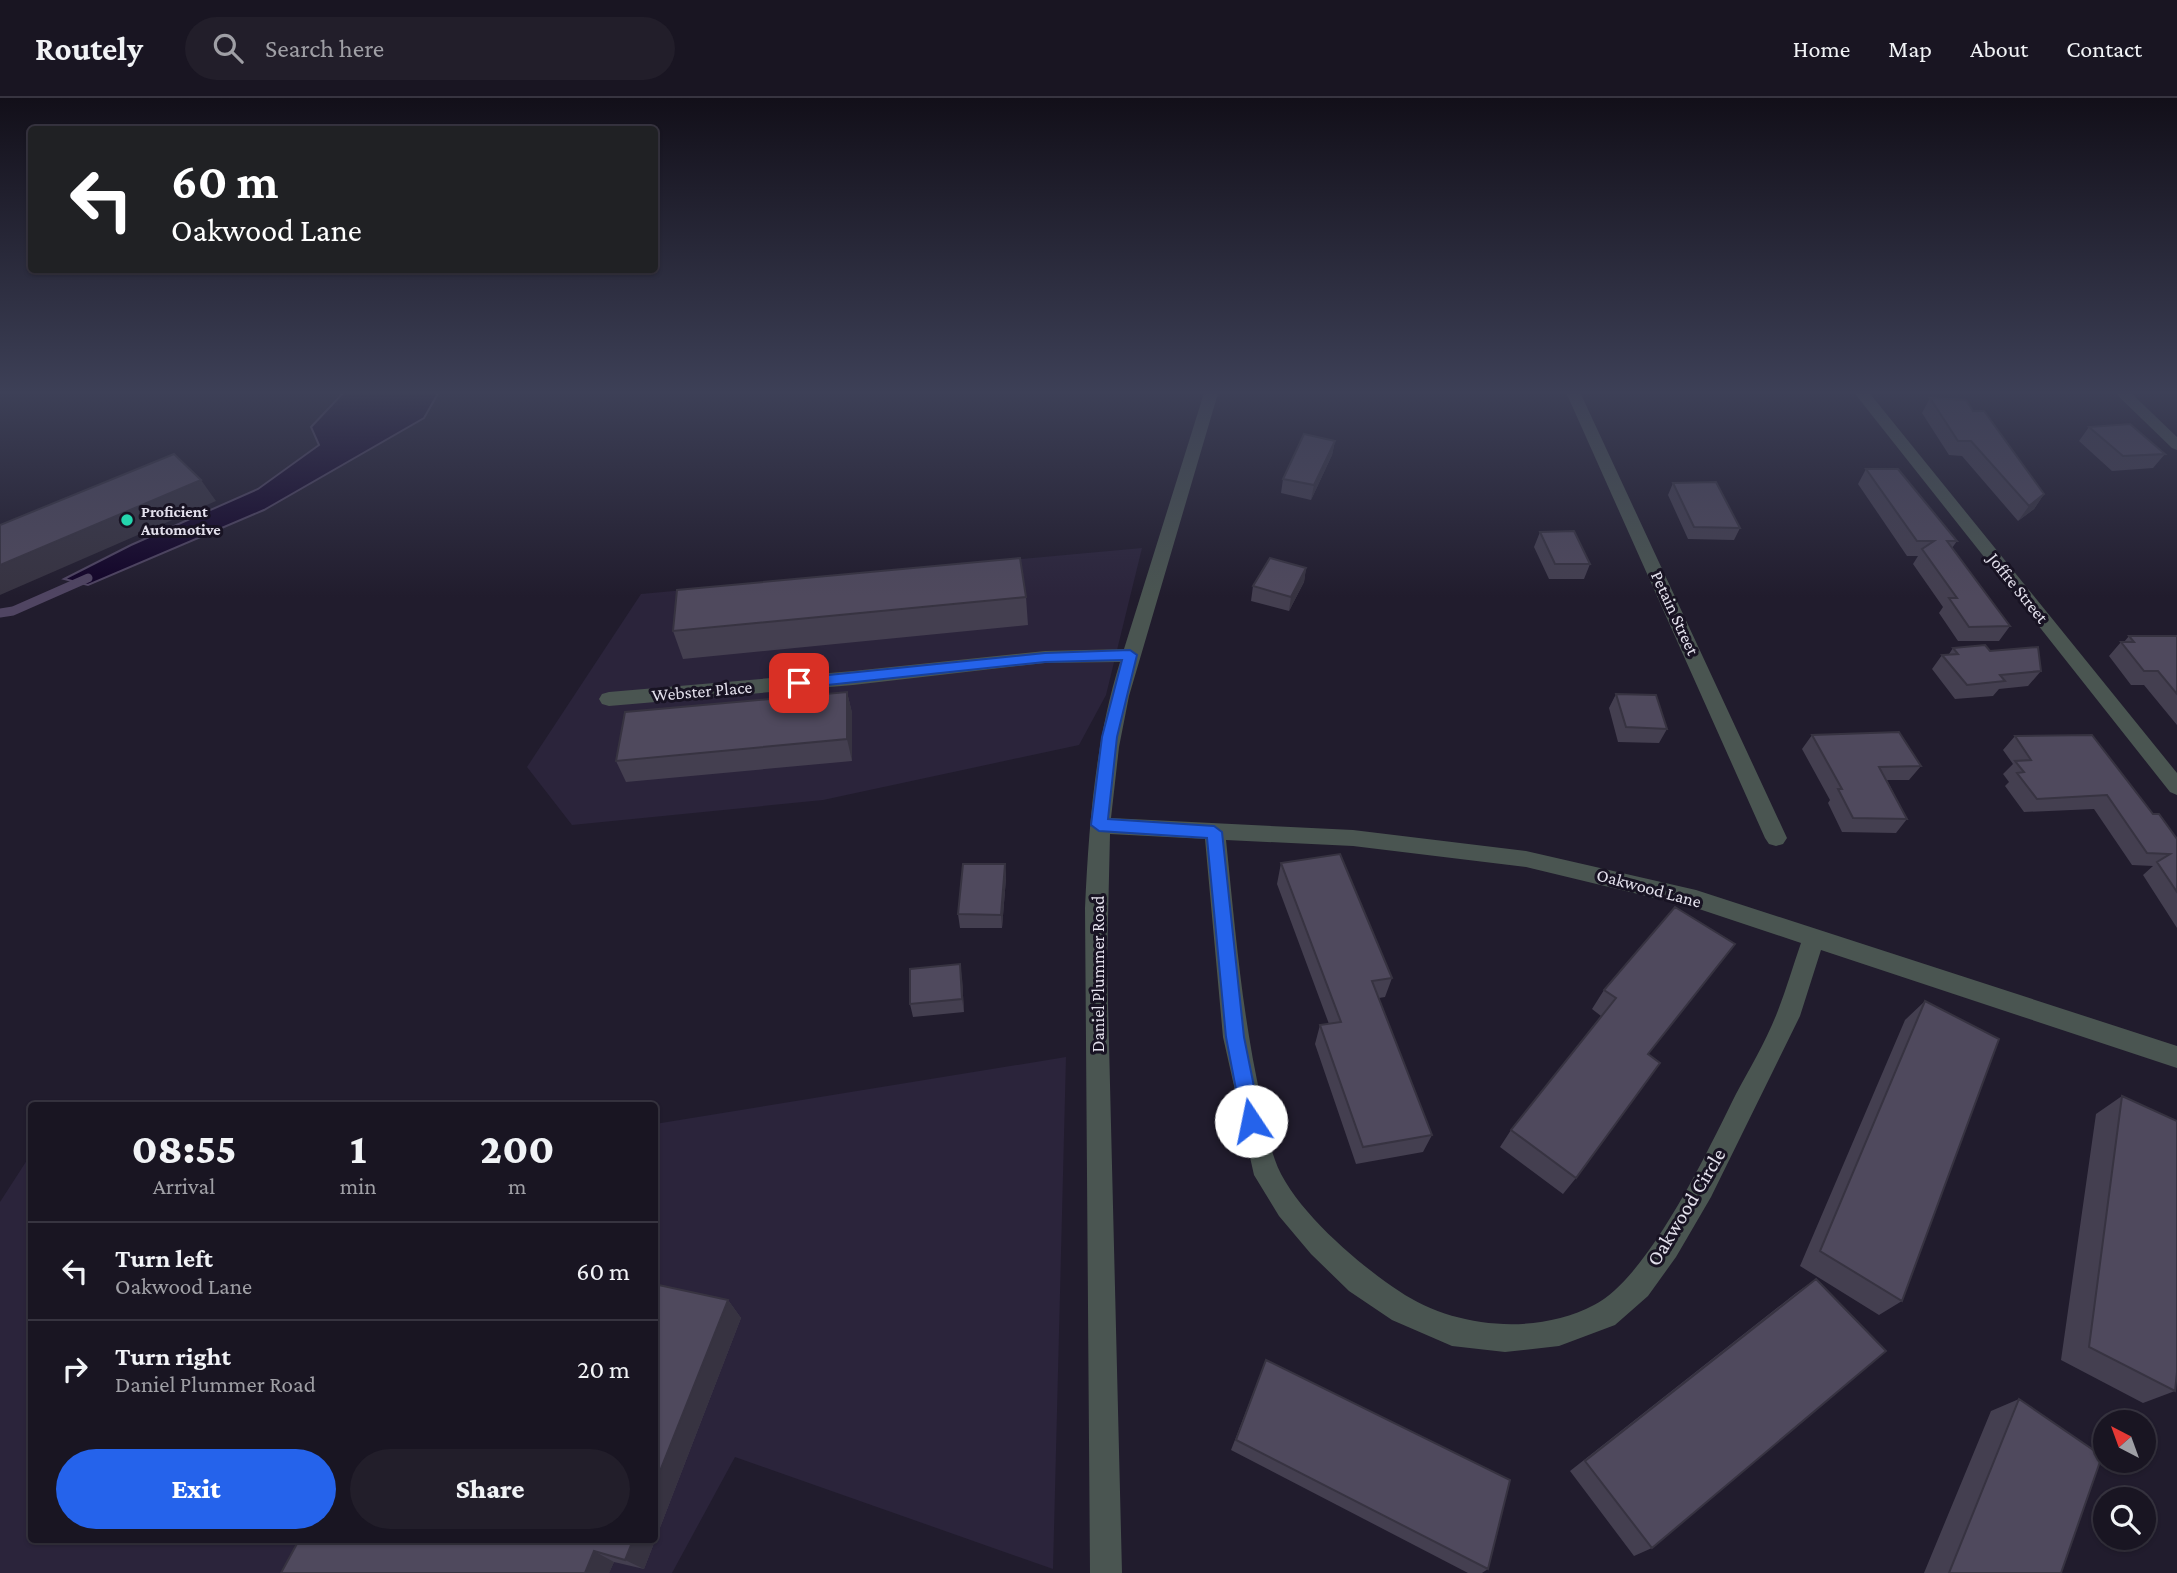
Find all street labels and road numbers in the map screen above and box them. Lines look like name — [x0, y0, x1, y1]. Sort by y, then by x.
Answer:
street label: Joffre Street — [1982, 547, 2053, 628]
street label: Petain Street — [1647, 568, 1704, 659]
street label: Webster Place — [651, 677, 753, 705]
street label: Oakwood Lane — [1595, 864, 1704, 912]
street label: Daniel Plummer Road — [1088, 895, 1108, 1053]
street label: Oakwood Circle — [1642, 1144, 1730, 1270]

